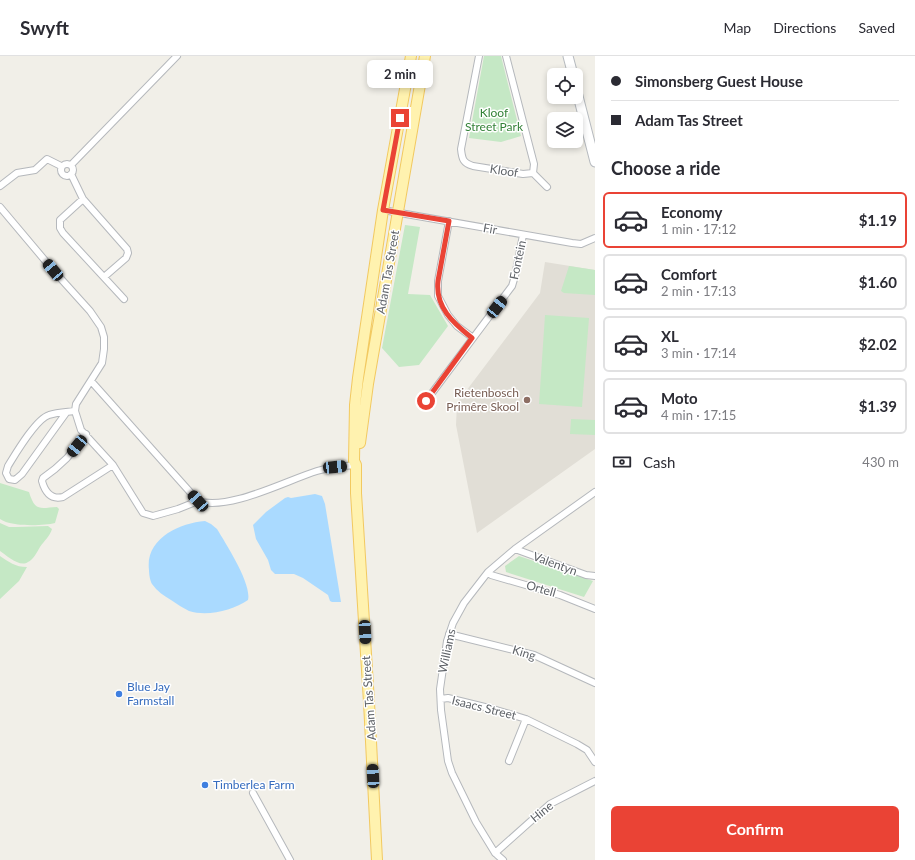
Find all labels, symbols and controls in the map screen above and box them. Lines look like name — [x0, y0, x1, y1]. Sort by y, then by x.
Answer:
text: Swyft — [20, 16, 69, 39]
text: Map — [724, 19, 751, 36]
text: Directions — [773, 19, 836, 36]
text: Saved — [858, 19, 895, 36]
callout: 2 min — [367, 60, 433, 88]
text: 2 min — [384, 66, 416, 82]
map controls — [547, 68, 583, 148]
button: locate — [547, 68, 583, 104]
text: Simonsberg Guest House — [635, 72, 803, 90]
park label: Kloof Street Park — [465, 105, 524, 134]
route end — [391, 109, 409, 127]
text: Adam Tas Street — [635, 111, 743, 129]
button: layers — [547, 112, 583, 148]
text: Choose a ride — [611, 157, 720, 179]
street label: Kloof — [489, 161, 520, 180]
icon: car — [613, 202, 649, 238]
text: Economy — [661, 203, 722, 221]
text: $1.19 — [859, 211, 897, 229]
street label: Fir — [482, 220, 499, 237]
text: 1 min · 17:12 — [661, 221, 736, 237]
street label: Adam Tas Street — [373, 228, 402, 315]
street label: Fontein — [506, 239, 529, 281]
car — [41, 257, 65, 283]
icon: car — [613, 264, 649, 300]
text: Comfort — [661, 265, 717, 283]
text: $1.60 — [859, 273, 897, 291]
text: 2 min · 17:13 — [661, 283, 736, 299]
car — [485, 294, 509, 320]
icon: car — [613, 326, 649, 362]
text: XL — [661, 327, 679, 345]
text: $2.02 — [859, 335, 897, 353]
text: 3 min · 17:14 — [661, 345, 736, 361]
place label: Rietenbosch Primêre Skool — [446, 385, 519, 414]
icon: car — [613, 388, 649, 424]
text: Moto — [661, 389, 698, 407]
route start — [417, 392, 435, 410]
marker: Rietenbosch Primêre Skool — [522, 395, 532, 405]
text: $1.39 — [859, 397, 897, 415]
text: 4 min · 17:15 — [661, 407, 736, 423]
car — [65, 433, 89, 459]
icon: cash — [611, 451, 633, 473]
text: Cash — [643, 453, 675, 471]
text: 430 m — [862, 454, 899, 470]
car — [322, 460, 348, 474]
car — [186, 488, 210, 514]
street label: Valentyn — [531, 549, 579, 578]
street label: Ortell — [525, 577, 558, 600]
car — [358, 620, 372, 644]
street label: Williams — [435, 627, 459, 674]
street label: King — [511, 642, 538, 663]
street label: Adam Tas Street — [358, 655, 379, 741]
place label: Blue Jay Farmstall — [127, 679, 174, 708]
marker: Blue Jay Farmstall — [114, 689, 124, 699]
street label: Isaacs Street — [450, 692, 519, 723]
car — [366, 764, 380, 788]
place label: Timberlea Farm — [213, 777, 295, 792]
marker: Timberlea Farm — [200, 780, 210, 790]
street label: Hine — [527, 798, 556, 825]
button: Confirm — [611, 806, 899, 852]

